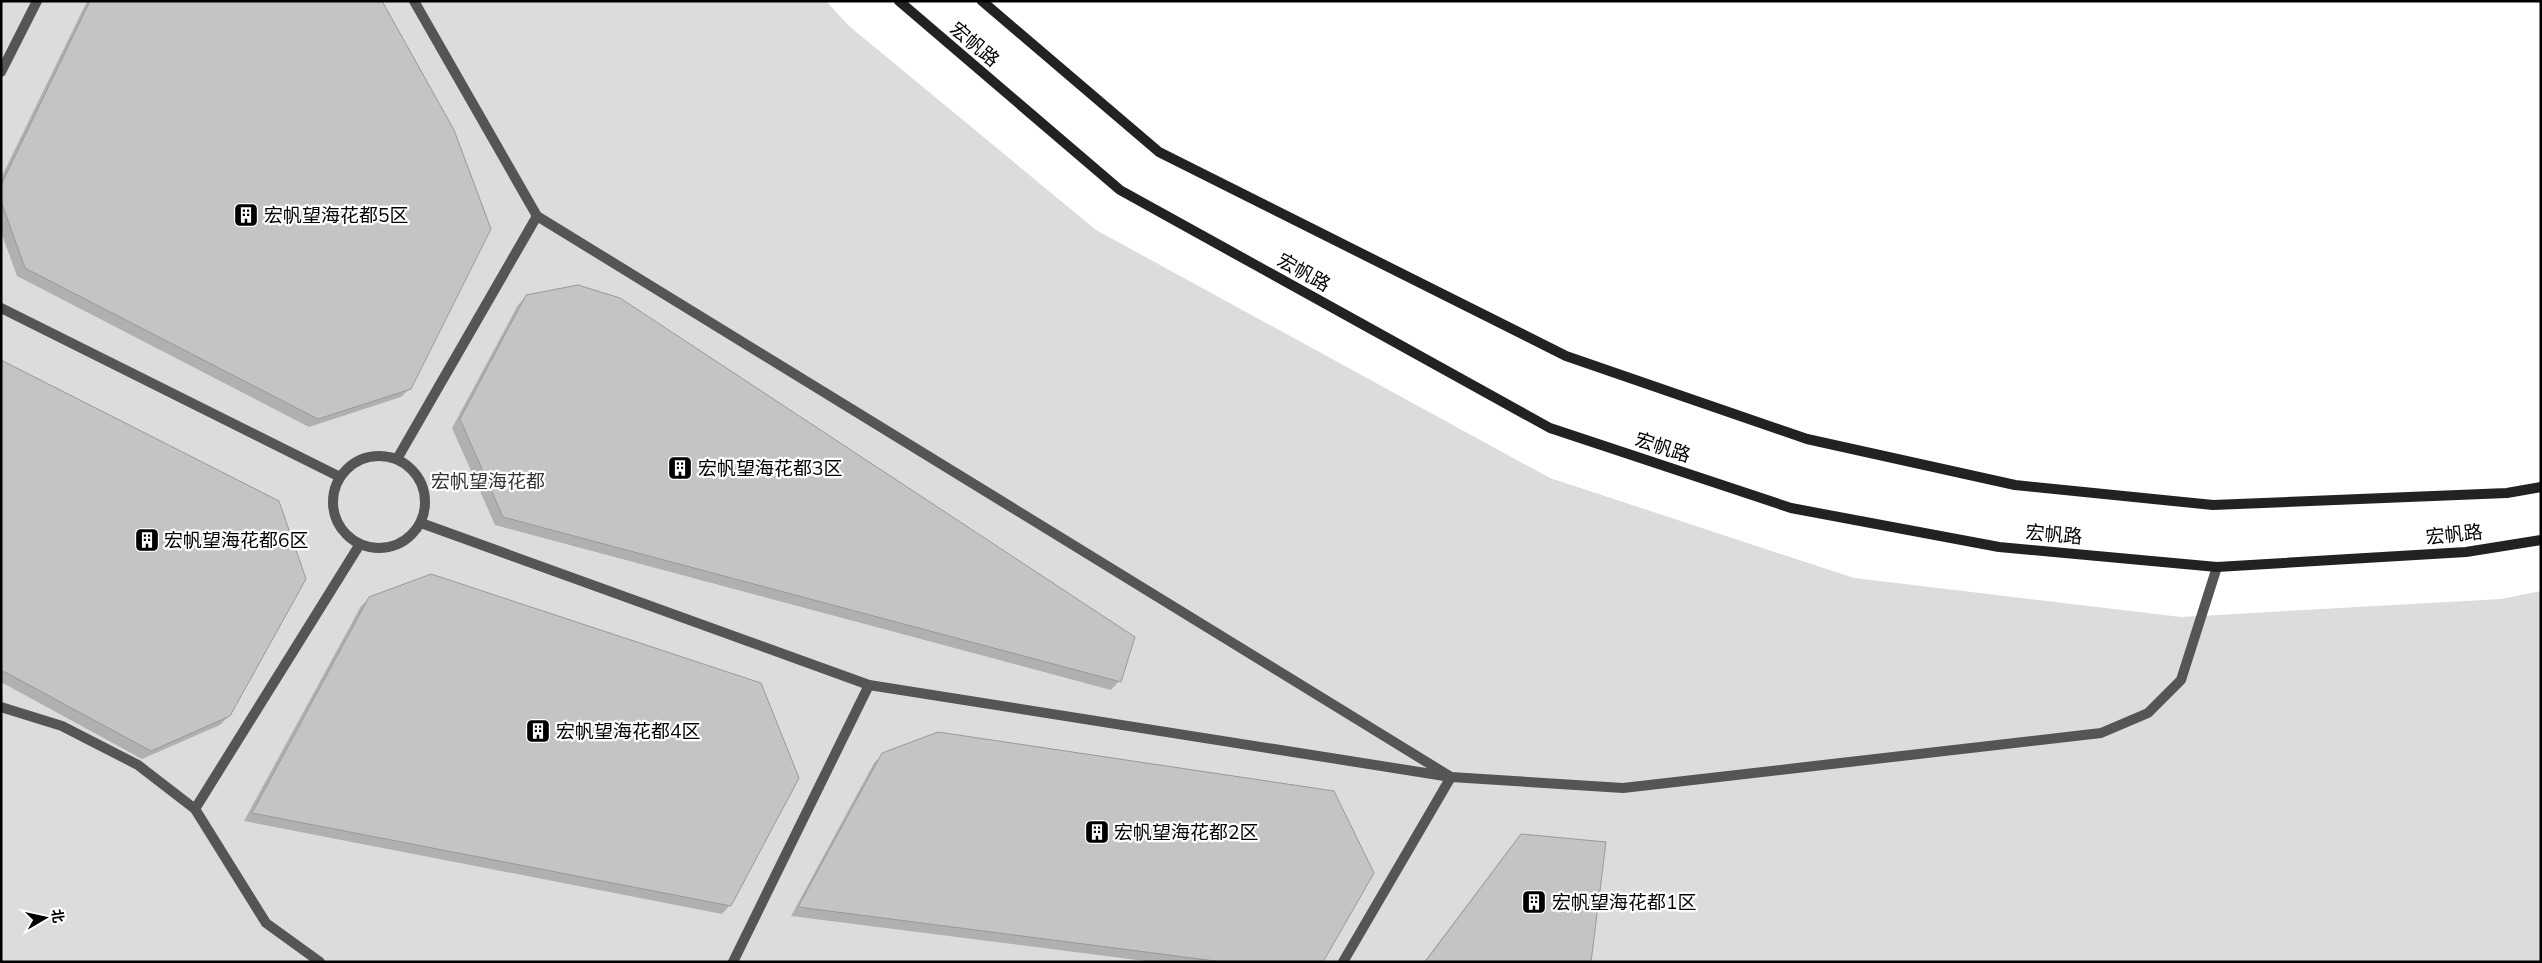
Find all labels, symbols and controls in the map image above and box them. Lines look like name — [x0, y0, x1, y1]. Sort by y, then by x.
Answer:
street label: 宏帆路 — [945, 16, 1005, 72]
building icon: 宏帆望海花都5区 — [233, 202, 259, 228]
place label: 宏帆望海花都5区 — [264, 203, 408, 227]
street label: 宏帆路 — [1273, 248, 1335, 296]
street label: 宏帆路 — [1632, 427, 1694, 467]
building icon: 宏帆望海花都3区 — [667, 455, 693, 481]
place label: 宏帆望海花都3区 — [698, 456, 842, 480]
park label: 宏帆望海花都 — [431, 469, 545, 493]
street label: 宏帆路 — [2424, 519, 2484, 549]
street label: 宏帆路 — [2025, 520, 2083, 548]
building icon: 宏帆望海花都6区 — [134, 527, 160, 553]
place label: 宏帆望海花都6区 — [164, 528, 308, 552]
building icon: 宏帆望海花都4区 — [525, 718, 551, 744]
place label: 宏帆望海花都4区 — [556, 719, 700, 743]
building icon: 宏帆望海花都2区 — [1084, 819, 1110, 845]
place label: 宏帆望海花都2区 — [1114, 820, 1258, 844]
building icon: 宏帆望海花都1区 — [1521, 889, 1547, 915]
place label: 宏帆望海花都1区 — [1552, 890, 1696, 914]
north arrow — [20, 893, 70, 943]
text: 北 — [48, 908, 68, 924]

